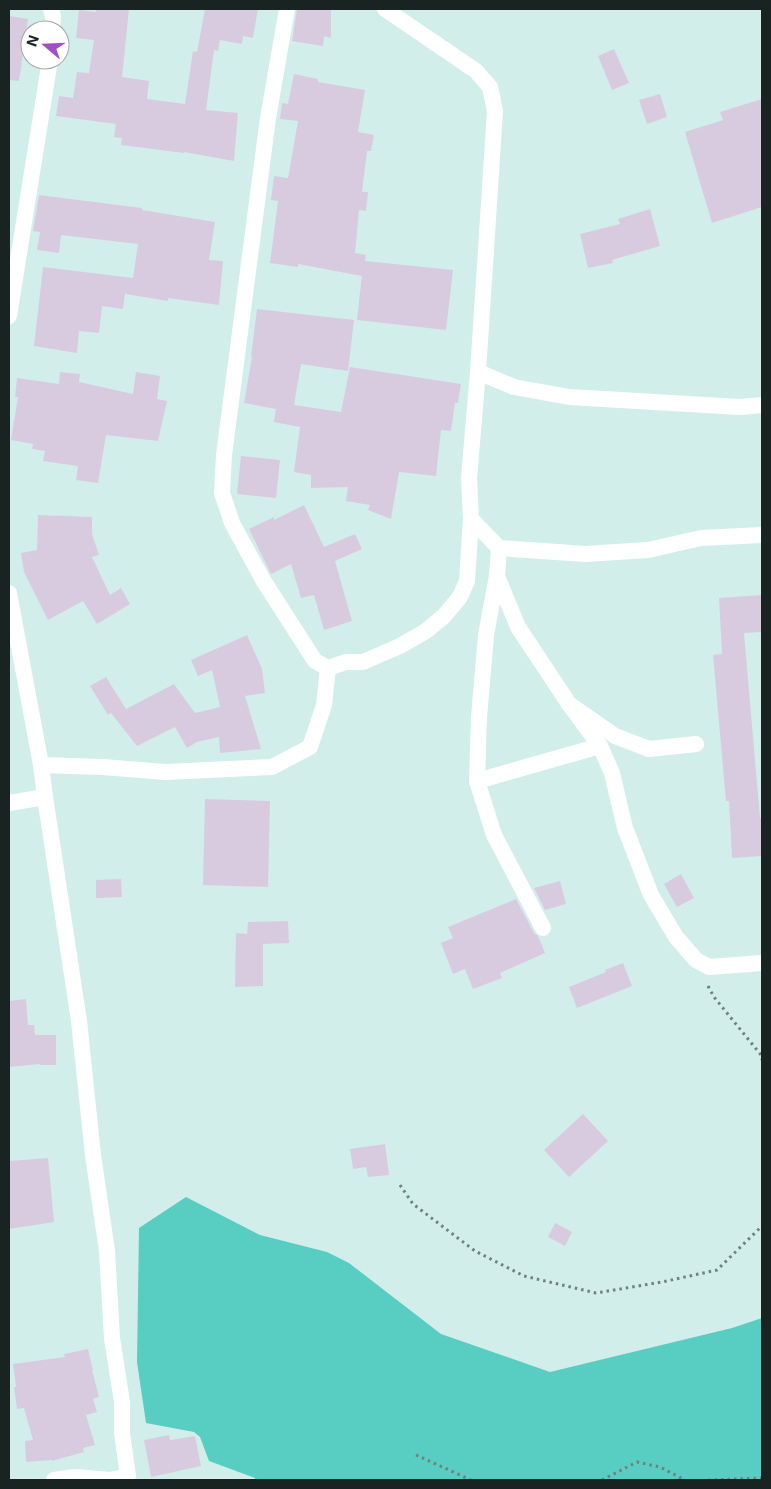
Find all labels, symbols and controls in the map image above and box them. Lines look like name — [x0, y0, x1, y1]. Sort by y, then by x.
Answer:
north arrow — [20, 20, 70, 70]
text: N — [22, 33, 42, 48]

